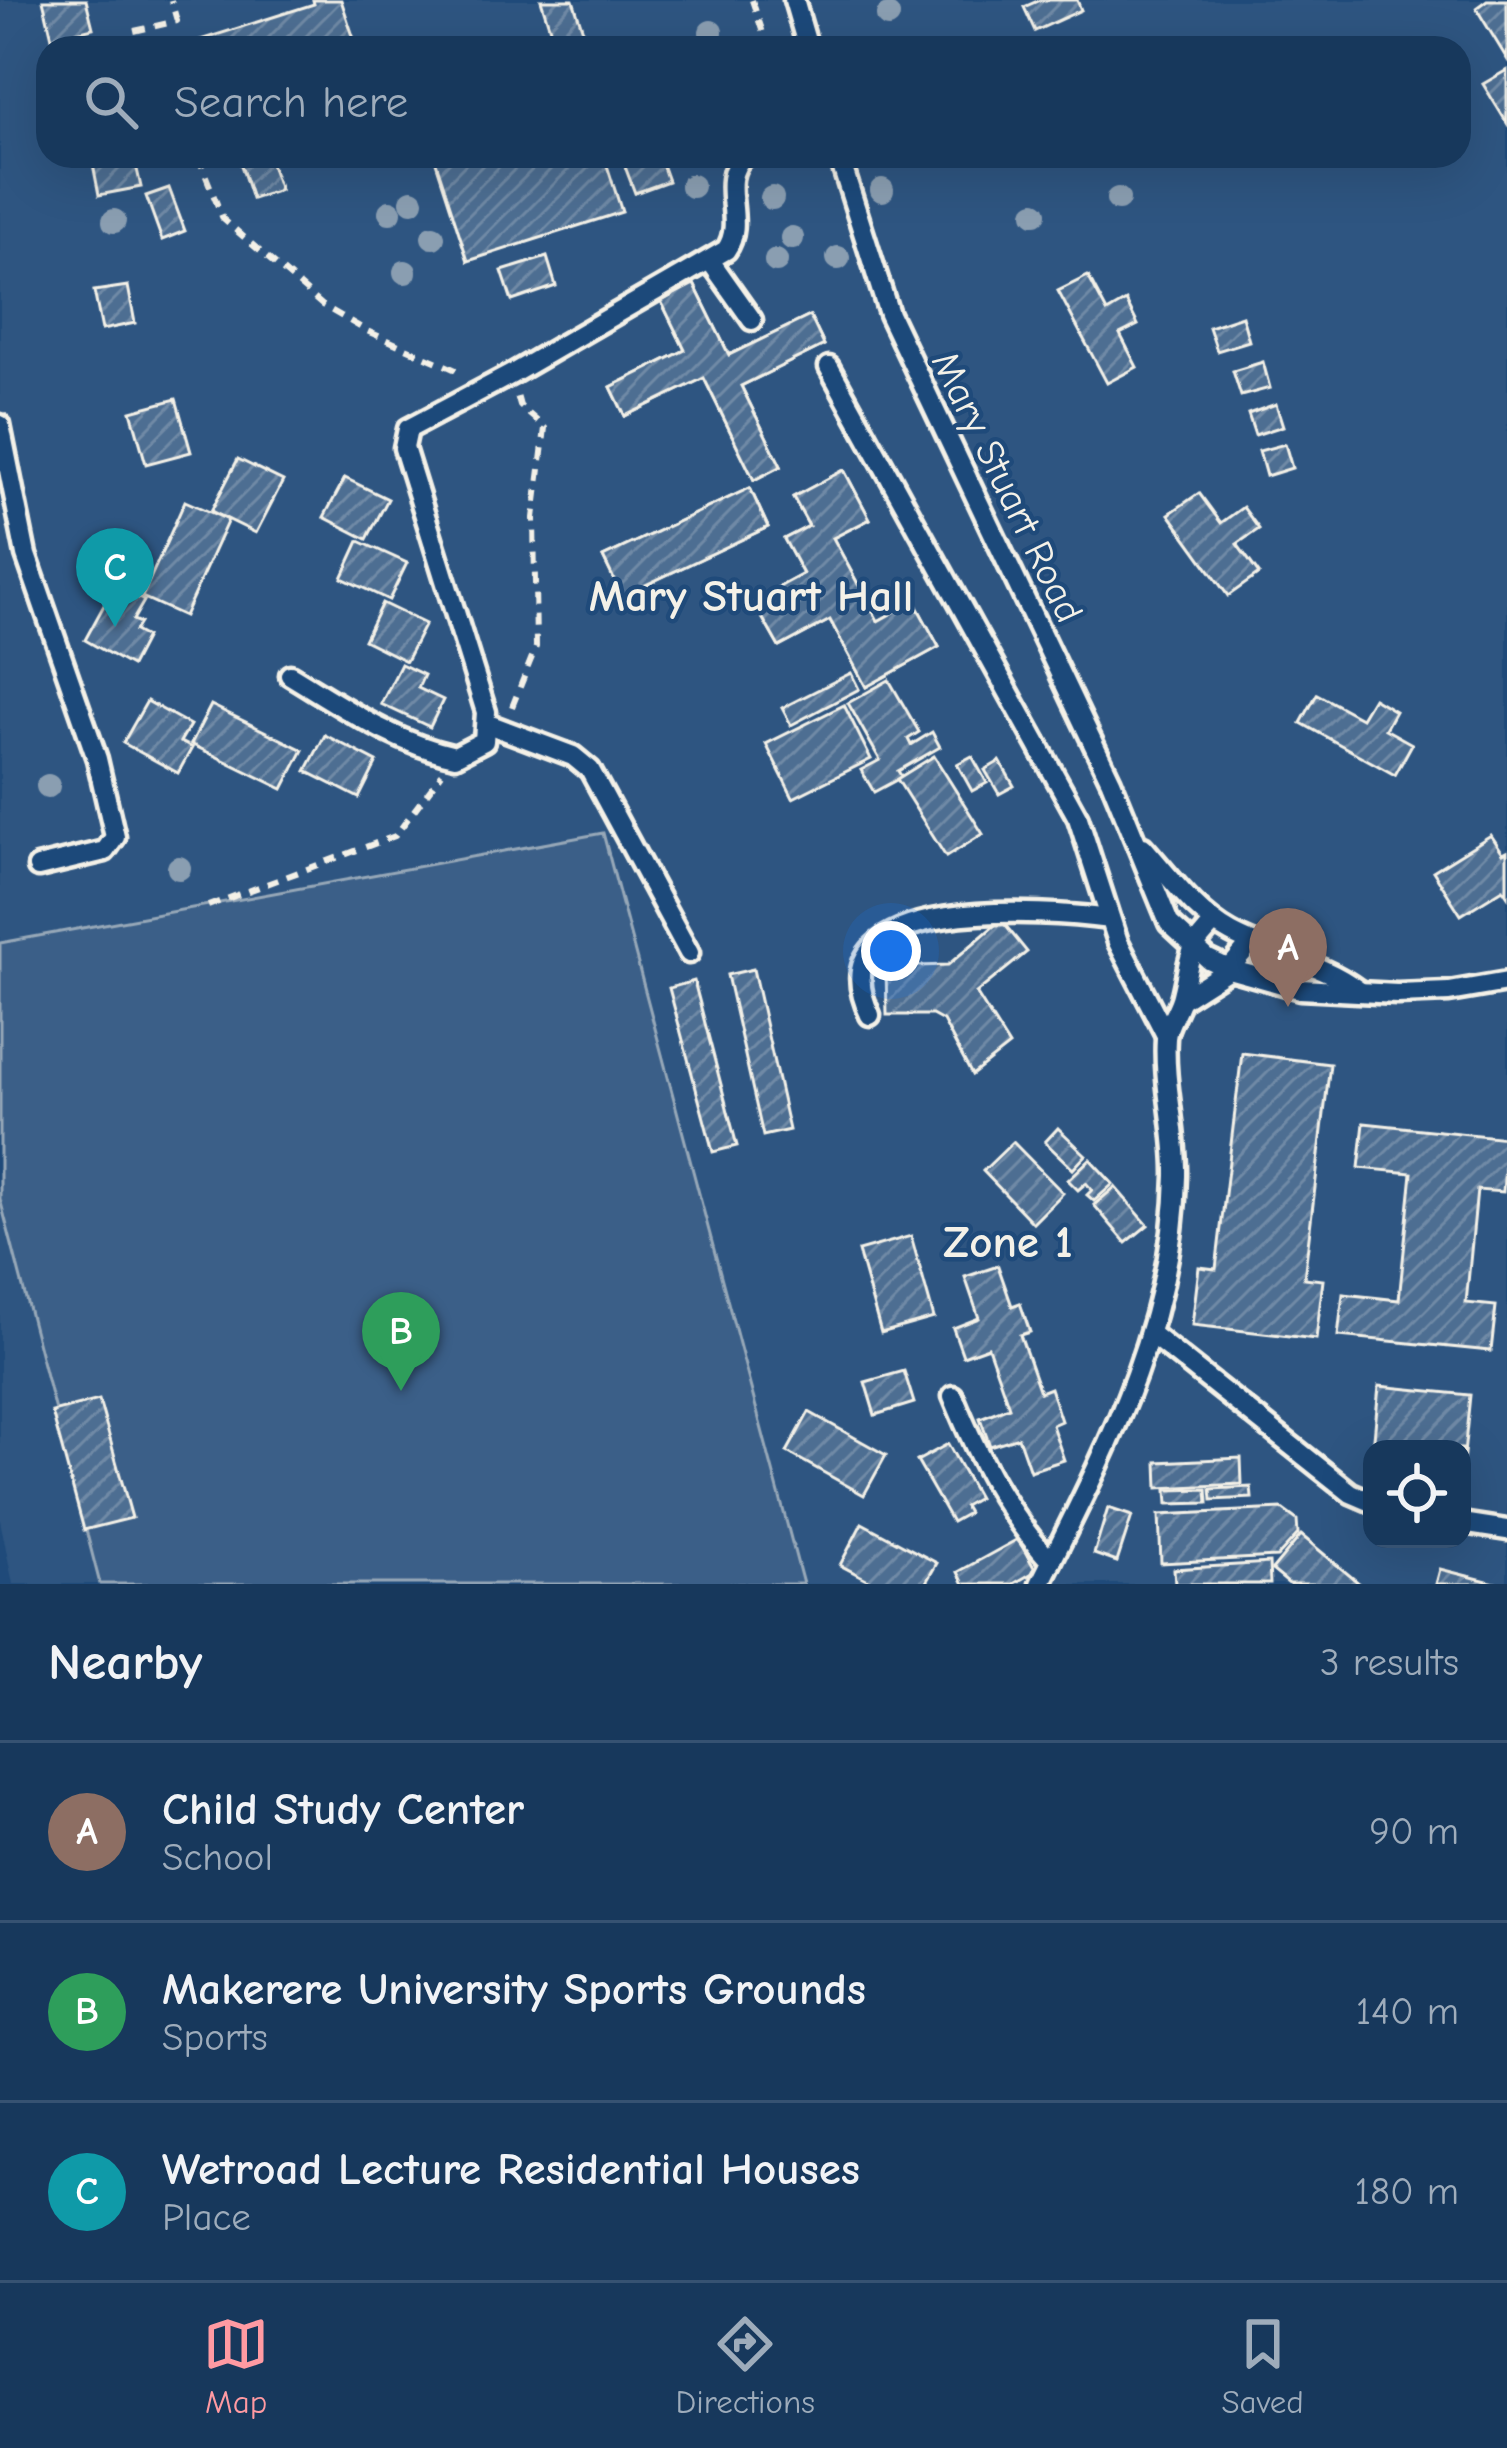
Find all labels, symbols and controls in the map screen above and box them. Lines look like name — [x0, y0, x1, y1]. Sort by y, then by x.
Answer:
search box — [36, 36, 1471, 168]
icon: search — [78, 69, 144, 135]
text: Search here — [174, 76, 408, 128]
street label: Mary Stuart Road — [922, 344, 1092, 630]
pin: C — [76, 528, 154, 627]
district label: Mary Stuart Hall — [589, 570, 913, 622]
pin: A — [1249, 908, 1327, 1007]
your location — [861, 921, 921, 981]
district label: Zone 1 — [943, 1216, 1073, 1268]
pin: B — [362, 1292, 440, 1391]
map controls — [1363, 1440, 1471, 1548]
button: locate — [1363, 1440, 1471, 1548]
text: Nearby — [48, 1633, 202, 1692]
text: 3 results — [1320, 1640, 1459, 1685]
text: Child Study Center — [162, 1783, 524, 1835]
text: A — [76, 1809, 98, 1854]
text: 90 m — [1369, 1809, 1459, 1854]
text: School — [162, 1835, 273, 1880]
text: Makerere University Sports Grounds — [162, 1963, 866, 2015]
text: B — [75, 1989, 99, 2034]
text: 140 m — [1356, 1989, 1459, 2034]
text: Sports — [162, 2015, 268, 2060]
text: Wetroad Lecture Residential Houses — [162, 2143, 860, 2195]
text: C — [75, 2169, 99, 2214]
text: 180 m — [1354, 2169, 1459, 2214]
text: Place — [162, 2195, 251, 2240]
tab: Map — [203, 2311, 269, 2421]
tab: Directions — [676, 2311, 815, 2421]
tab: Saved — [1221, 2311, 1304, 2421]

